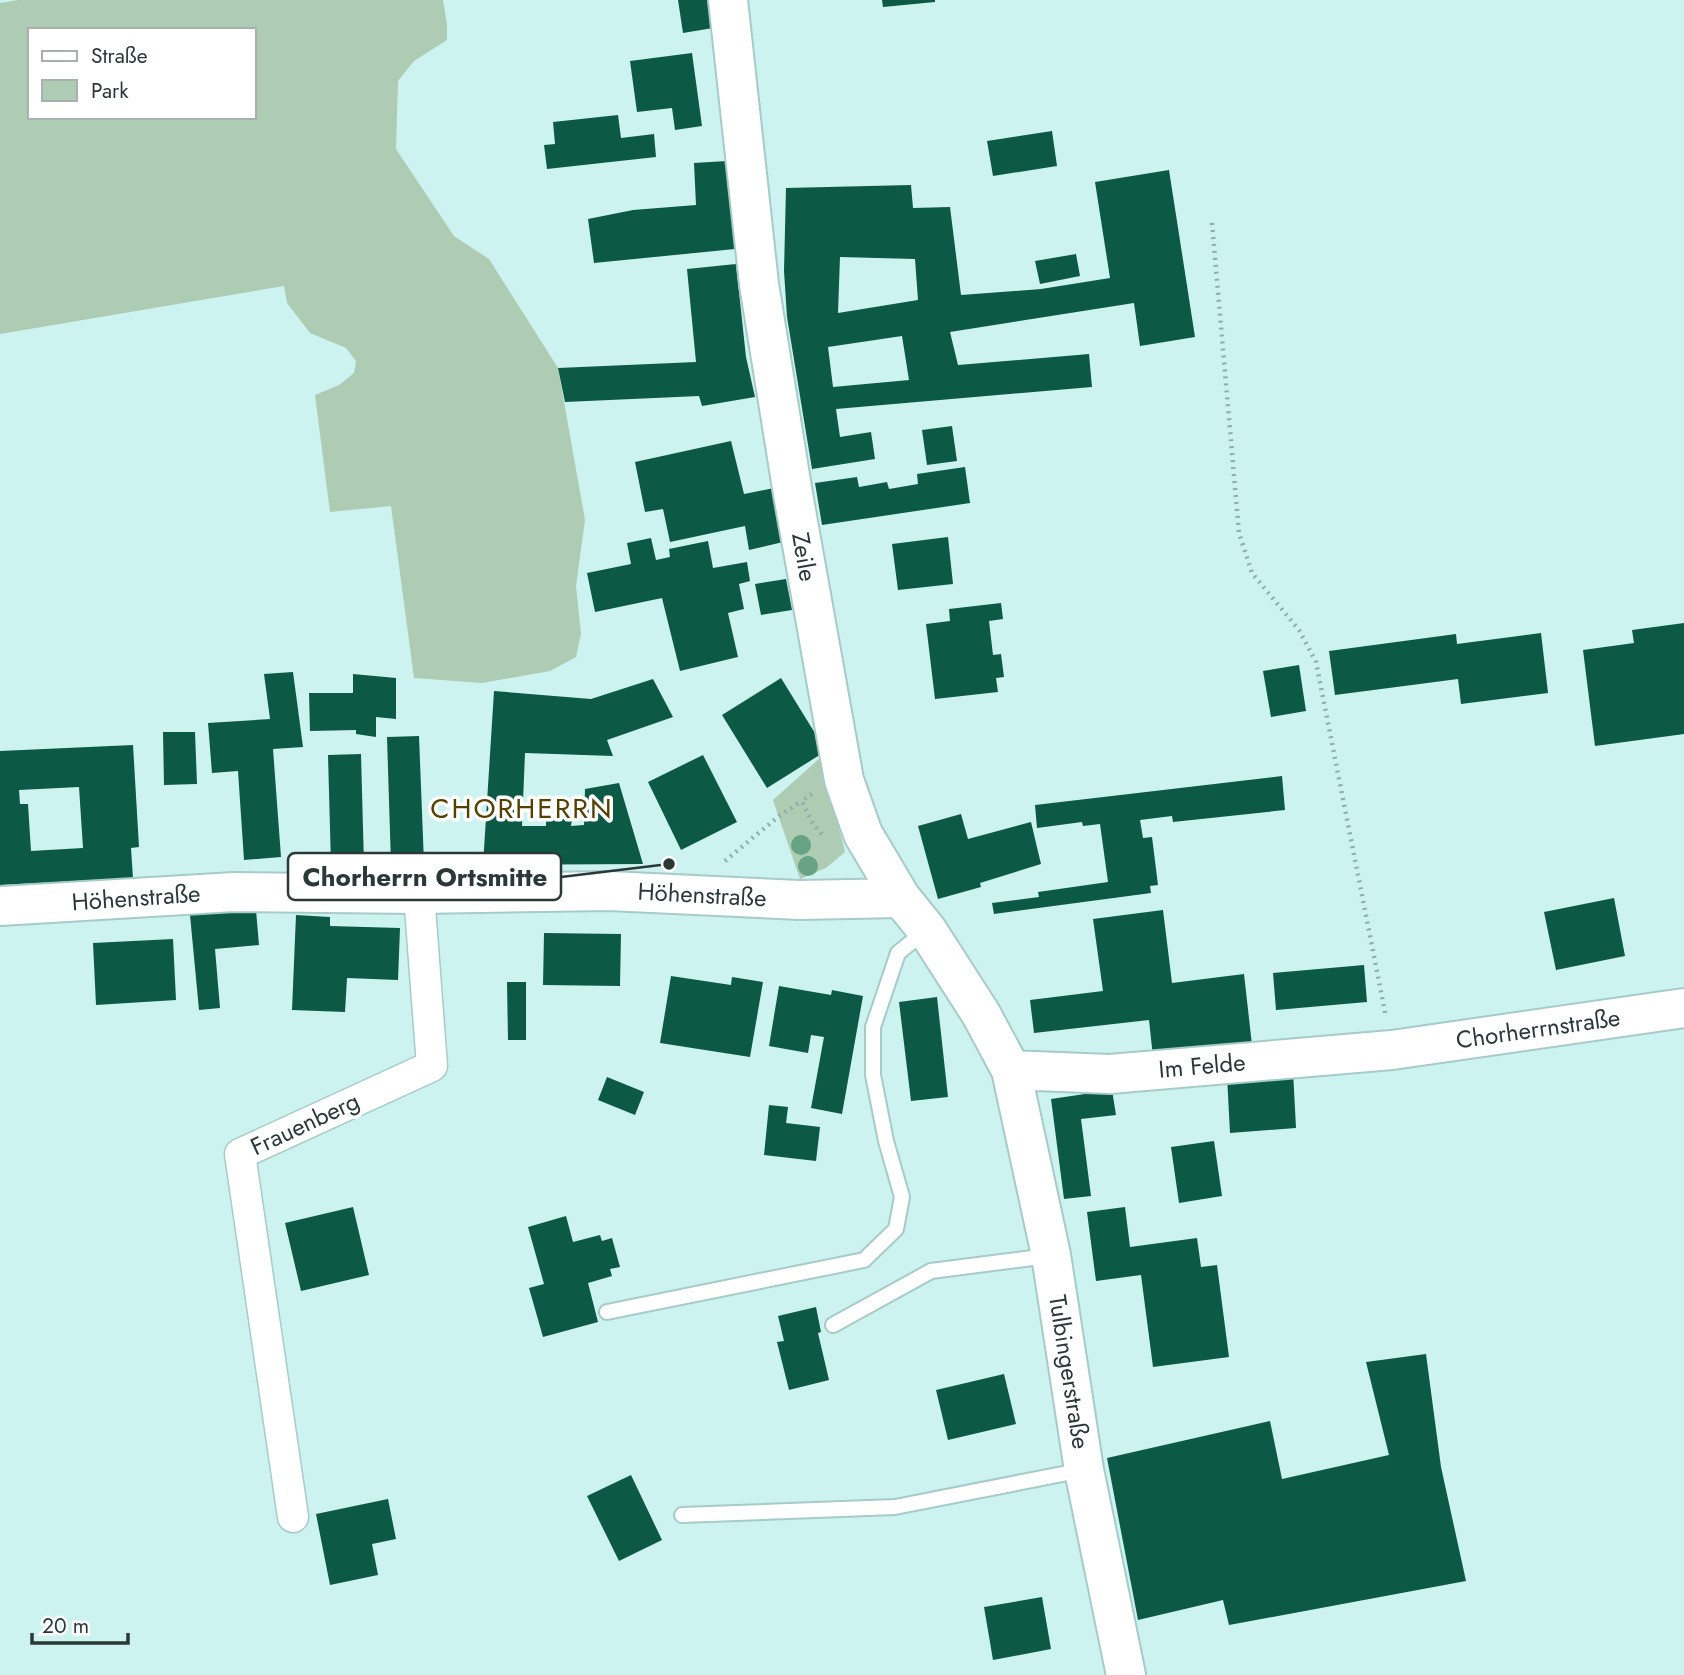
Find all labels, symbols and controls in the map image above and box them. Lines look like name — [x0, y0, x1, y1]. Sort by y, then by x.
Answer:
legend — [28, 28, 256, 119]
text: Straße — [91, 41, 148, 71]
text: Park — [91, 76, 129, 106]
street label: Zeile — [783, 530, 826, 584]
district label: CHORHERRN — [430, 788, 614, 829]
callout: Chorherrn Ortsmitte — [288, 853, 561, 900]
text: Chorherrn Ortsmitte — [303, 858, 548, 896]
street label: Höhenstraße — [637, 874, 767, 915]
street label: Höhenstraße — [70, 876, 202, 919]
street label: Chorherrnstraße — [1454, 1000, 1622, 1057]
street label: Im Felde — [1157, 1044, 1247, 1087]
street label: Frauenberg — [245, 1083, 365, 1164]
street label: Tulbingerstraße — [1040, 1292, 1099, 1451]
scale bar — [32, 1602, 128, 1646]
text: 20 m — [42, 1611, 89, 1641]

